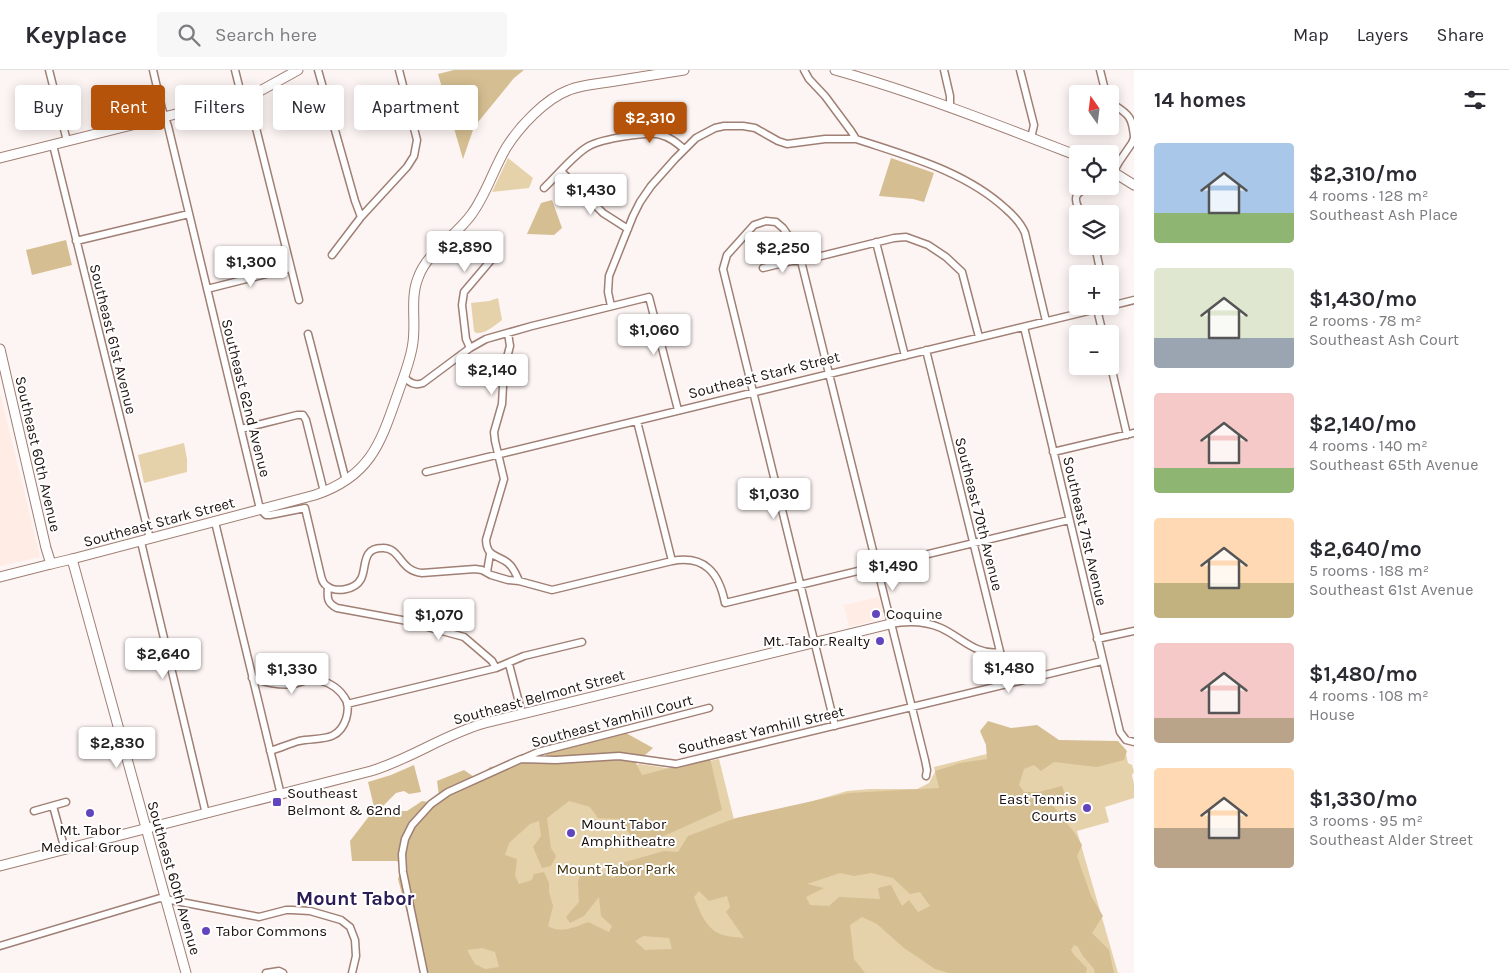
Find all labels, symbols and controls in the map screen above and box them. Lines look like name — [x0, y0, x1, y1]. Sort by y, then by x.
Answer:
search box — [157, 12, 507, 57]
text: Keyplace — [25, 21, 127, 49]
icon: search — [175, 21, 203, 49]
text: Search here — [215, 24, 317, 46]
text: Map — [1293, 24, 1329, 46]
text: Layers — [1357, 24, 1409, 46]
text: Share — [1437, 24, 1484, 46]
chip: Buy — [15, 85, 81, 130]
chip: Rent — [91, 85, 165, 130]
chip: Filters — [175, 85, 263, 130]
chip: New — [273, 85, 344, 130]
chip: Apartment — [354, 85, 478, 130]
north arrow — [1069, 85, 1119, 135]
map controls — [1069, 85, 1119, 375]
icon: filters — [1461, 86, 1489, 114]
text: 14 homes — [1154, 88, 1246, 112]
pin: $2,310 — [609, 102, 691, 144]
text: $2,310 — [625, 108, 675, 127]
button: locate — [1069, 145, 1119, 195]
text: $2,310/mo — [1309, 162, 1417, 186]
icon: home — [1194, 163, 1254, 223]
pin: $1,430 — [550, 174, 632, 216]
text: $1,430 — [566, 180, 616, 199]
text: 4 rooms · 128 m² — [1309, 186, 1428, 205]
button: layers — [1069, 205, 1119, 255]
text: Southeast Ash Place — [1309, 205, 1458, 224]
pin: $2,890 — [424, 230, 506, 273]
pin: $2,250 — [742, 232, 824, 274]
text: $2,890 — [438, 237, 492, 256]
text: $2,250 — [756, 238, 810, 257]
pin: $1,300 — [210, 246, 292, 288]
text: $1,300 — [226, 252, 276, 271]
street label: Southeast 61st Avenue — [86, 262, 140, 416]
button: + — [1069, 265, 1119, 315]
text: $1,430/mo — [1309, 287, 1417, 311]
icon: home — [1194, 288, 1254, 348]
text: 2 rooms · 78 m² — [1309, 311, 1422, 330]
pin: $1,060 — [613, 314, 695, 356]
street label: Southeast 62nd Avenue — [218, 317, 274, 479]
text: $1,060 — [629, 320, 679, 339]
button: − — [1069, 325, 1119, 375]
text: Southeast Ash Court — [1309, 330, 1459, 349]
street label: Southeast Stark Street — [686, 347, 842, 403]
pin: $2,140 — [451, 354, 533, 396]
text: $2,140 — [467, 360, 517, 379]
street label: Southeast 60th Avenue — [11, 374, 65, 534]
text: $2,140/mo — [1309, 412, 1416, 436]
icon: home — [1194, 413, 1254, 473]
street label: Southeast 70th Avenue — [951, 435, 1007, 593]
text: 4 rooms · 140 m² — [1309, 436, 1428, 455]
street label: Southeast 71st Avenue — [1059, 455, 1111, 607]
text: Southeast 65th Avenue — [1309, 455, 1478, 474]
pin: $1,030 — [733, 478, 815, 520]
text: $1,030 — [749, 484, 799, 503]
street label: Southeast Stark Street — [81, 493, 237, 551]
text: $2,640/mo — [1309, 537, 1422, 561]
icon: home — [1194, 538, 1254, 598]
pin: $1,490 — [852, 550, 934, 592]
text: $1,490 — [868, 556, 918, 575]
text: 5 rooms · 188 m² — [1309, 561, 1429, 580]
text: Southeast 61st Avenue — [1309, 580, 1473, 599]
pin: $1,070 — [398, 598, 480, 641]
text: $1,070 — [415, 605, 463, 624]
place label: Coquine — [886, 605, 942, 623]
marker: Coquine — [870, 608, 882, 620]
place label: Mt. Tabor Realty — [763, 632, 870, 650]
marker: Mt. Tabor Realty — [874, 635, 886, 647]
pin: $2,640 — [122, 638, 204, 680]
text: $2,640 — [136, 644, 190, 663]
pin: $1,330 — [251, 652, 333, 695]
pin: $1,480 — [968, 652, 1050, 694]
text: $1,480 — [984, 658, 1034, 677]
text: $1,330 — [267, 659, 317, 678]
text: $1,480/mo — [1309, 662, 1417, 686]
icon: home — [1194, 663, 1254, 723]
street label: Southeast Belmont Street — [451, 665, 627, 729]
text: 4 rooms · 108 m² — [1309, 686, 1429, 705]
street label: Southeast Yamhill Court — [529, 691, 695, 751]
street label: Southeast Yamhill Street — [676, 702, 846, 758]
text: House — [1309, 705, 1355, 724]
pin: $2,830 — [76, 726, 158, 769]
text: $2,830 — [89, 733, 145, 752]
place label: Southeast Belmont & 62nd — [287, 784, 401, 819]
text: $1,330/mo — [1309, 787, 1417, 811]
icon: home — [1194, 788, 1254, 848]
place label: East Tennis Courts — [999, 790, 1077, 825]
marker: Southeast Belmont & 62nd — [271, 796, 283, 808]
street label: Southeast 60th Avenue — [143, 799, 205, 957]
marker: East Tennis Courts — [1081, 802, 1093, 814]
marker: Mt. Tabor Medical Group — [84, 807, 96, 819]
text: 3 rooms · 95 m² — [1309, 811, 1423, 830]
place label: Mount Tabor Amphitheatre — [581, 815, 675, 850]
place label: Mt. Tabor Medical Group — [41, 821, 139, 856]
marker: Mount Tabor Amphitheatre — [565, 827, 577, 839]
text: Southeast Alder Street — [1309, 830, 1473, 849]
park label: Mount Tabor Park — [556, 860, 676, 878]
district label: Mount Tabor — [296, 887, 414, 910]
place label: Tabor Commons — [216, 922, 327, 940]
marker: Tabor Commons — [200, 925, 212, 937]

